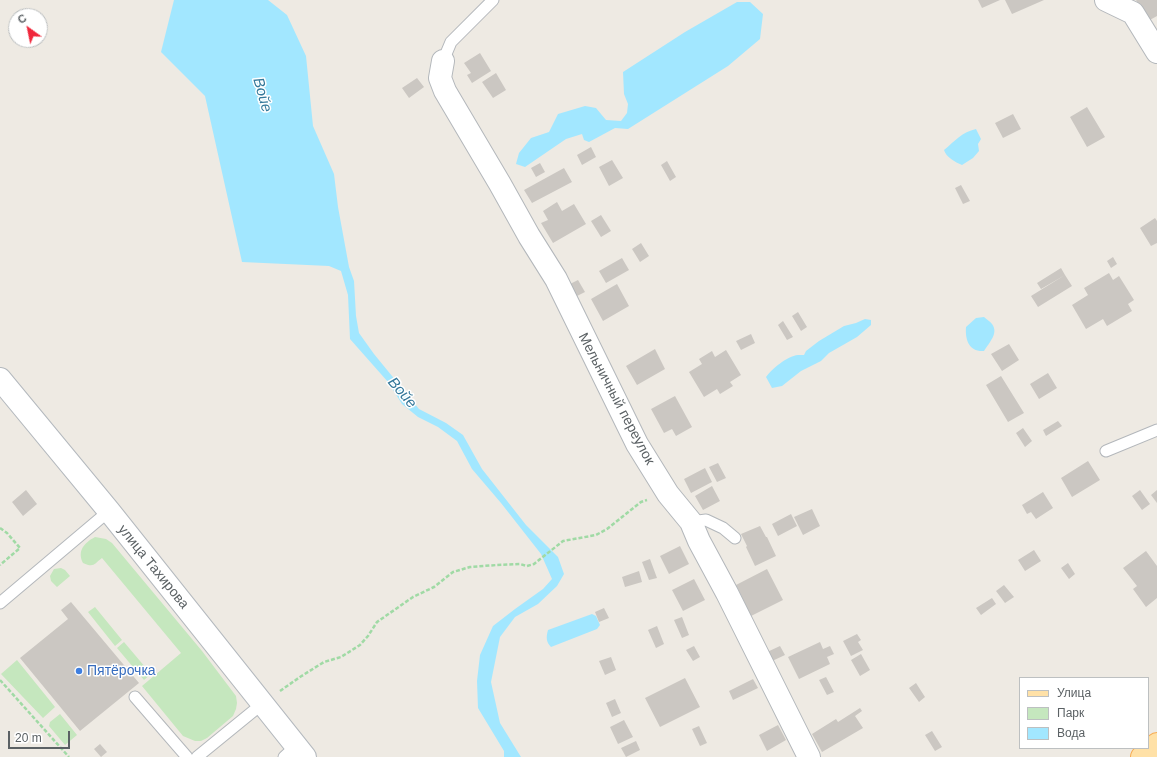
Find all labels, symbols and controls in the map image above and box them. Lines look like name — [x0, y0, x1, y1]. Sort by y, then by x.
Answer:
north arrow — [8, 8, 48, 48]
text: С — [15, 12, 29, 26]
water label: Войе — [249, 76, 275, 114]
street label: Мельничный переулок — [574, 330, 658, 468]
water label: Войе — [384, 374, 420, 412]
street label: улица Тахирова — [114, 521, 192, 613]
place label: Пятёрочка — [87, 663, 156, 679]
marker: Пятёрочка — [74, 666, 84, 676]
legend — [1019, 677, 1149, 749]
text: Улица — [1057, 686, 1091, 700]
text: Парк — [1057, 706, 1084, 720]
scale bar — [10, 723, 72, 749]
text: Вода — [1057, 726, 1085, 740]
text: 20 m — [15, 731, 42, 745]

